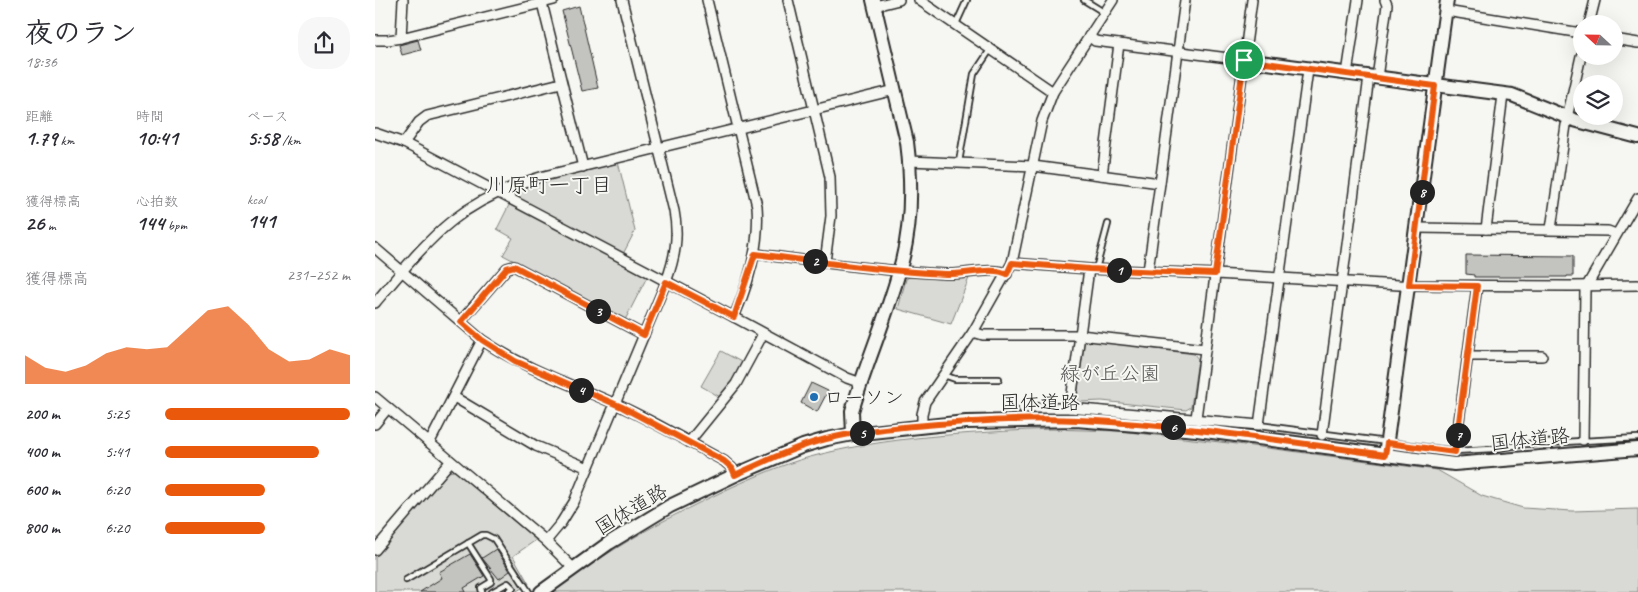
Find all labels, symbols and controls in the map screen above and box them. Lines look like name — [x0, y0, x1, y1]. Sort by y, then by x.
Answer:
text: 夜のラン — [25, 15, 137, 50]
north arrow — [1573, 15, 1623, 65]
map controls — [1573, 15, 1623, 125]
button: share — [298, 17, 350, 69]
pin — [1223, 39, 1265, 81]
icon: arrive — [1230, 46, 1258, 74]
text: 18:36 — [25, 52, 57, 72]
button: layers — [1573, 75, 1623, 125]
text: 距離 — [25, 108, 53, 125]
text: 時間 — [136, 108, 164, 125]
text: ペース — [247, 108, 288, 125]
text: 1.79 — [25, 125, 57, 151]
text: 10:41 — [136, 125, 178, 151]
text: 5:58 — [247, 125, 279, 151]
text: km — [57, 132, 74, 149]
text: /km — [279, 132, 301, 149]
district label: 川原町一丁目 — [486, 172, 612, 198]
pin: 8 — [1409, 180, 1435, 204]
text: 8 — [1419, 184, 1426, 201]
text: kcal — [247, 191, 266, 208]
text: 獲得標高 — [25, 193, 81, 210]
text: 心拍数 — [136, 193, 178, 210]
text: 141 — [247, 208, 275, 234]
text: 26 — [25, 210, 44, 236]
text: 144 — [136, 210, 164, 236]
text: m — [44, 217, 56, 234]
text: bpm — [164, 217, 187, 234]
pin: 2 — [803, 248, 827, 274]
text: 2 — [812, 253, 819, 270]
pin: 1 — [1107, 258, 1131, 282]
text: 1 — [1116, 262, 1123, 279]
text: 231–252 m — [287, 265, 350, 285]
text: 獲得標高 — [25, 269, 89, 289]
pin: 3 — [585, 298, 611, 324]
text: 3 — [595, 303, 602, 320]
park label: 緑が丘公園 — [1060, 361, 1160, 386]
pin: 4 — [569, 378, 593, 402]
text: 4 — [578, 382, 585, 399]
place label: ローソン — [824, 385, 904, 410]
street label: 国体道路 — [1000, 390, 1080, 415]
marker: ローソン — [808, 391, 820, 403]
text: 200 m — [25, 404, 60, 424]
text: 5:25 — [105, 404, 130, 424]
pin: 6 — [1161, 414, 1185, 440]
text: 6 — [1170, 419, 1177, 436]
pin: 5 — [849, 420, 875, 446]
pin: 7 — [1445, 422, 1471, 448]
street label: 国体道路 — [1489, 423, 1571, 456]
text: 5 — [859, 425, 866, 442]
text: 7 — [1455, 427, 1462, 444]
text: 400 m — [25, 442, 60, 462]
text: 5:41 — [105, 442, 130, 462]
street label: 国体道路 — [591, 478, 672, 541]
text: 600 m — [25, 480, 60, 500]
text: 6:20 — [105, 480, 130, 500]
text: 800 m — [25, 518, 60, 538]
text: 6:20 — [105, 518, 130, 538]

